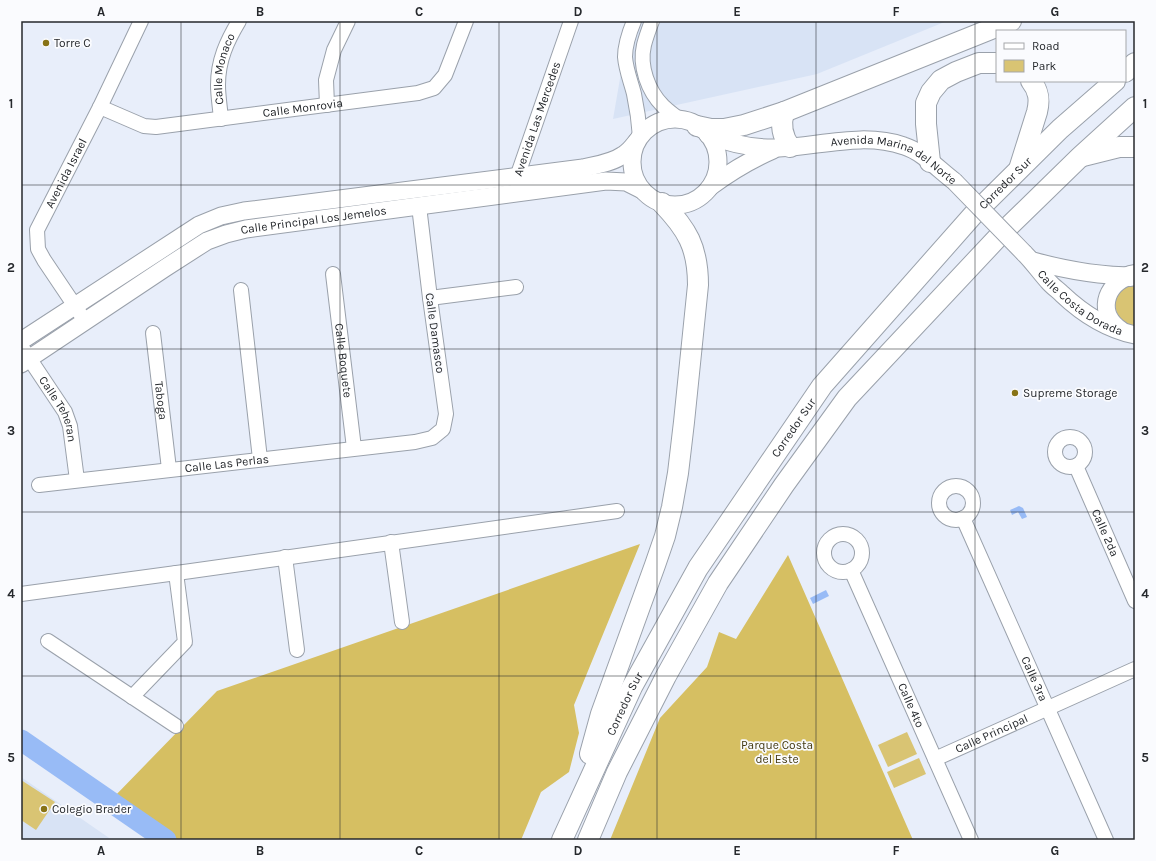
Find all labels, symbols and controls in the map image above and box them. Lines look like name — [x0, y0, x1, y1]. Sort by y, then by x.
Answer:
text: A — [97, 4, 105, 19]
text: B — [256, 4, 264, 19]
text: C — [415, 4, 423, 19]
text: D — [574, 4, 583, 19]
text: E — [733, 4, 741, 19]
text: F — [892, 4, 900, 19]
text: G — [1051, 4, 1059, 19]
legend — [996, 30, 1126, 82]
street label: Calle Monaco — [211, 31, 238, 105]
place label: Torre C — [54, 36, 91, 50]
marker: Torre C — [41, 38, 51, 48]
text: Road — [1032, 39, 1060, 53]
text: Park — [1032, 59, 1057, 73]
street label: Avenida Las Mercedes — [511, 60, 563, 178]
text: 1 — [9, 96, 13, 111]
street label: Calle Monrovia — [262, 96, 344, 120]
text: 1 — [1143, 96, 1147, 111]
street label: Avenida Marina del Norte — [830, 133, 959, 187]
street label: Avenida Israel — [42, 136, 90, 210]
street label: Corredor Sur — [976, 154, 1035, 212]
street label: Calle Principal Los Jemelos — [239, 203, 387, 237]
text: 2 — [7, 260, 15, 275]
text: 2 — [1141, 260, 1149, 275]
street label: Calle Costa Dorada — [1035, 267, 1125, 338]
street label: Calle Damasco — [422, 292, 448, 374]
street label: Calle Boquete — [332, 322, 355, 398]
street label: Calle Teheran — [36, 373, 79, 443]
street label: Taboga — [152, 381, 170, 421]
place label: Supreme Storage — [1023, 386, 1117, 400]
marker: Supreme Storage — [1010, 388, 1020, 398]
street label: Corredor Sur — [768, 395, 819, 460]
text: 3 — [7, 423, 15, 438]
text: 3 — [1141, 423, 1149, 438]
street label: Calle Las Perlas — [184, 452, 270, 475]
street label: Calle 2da — [1089, 507, 1122, 559]
text: 4 — [7, 586, 15, 601]
text: 4 — [1141, 586, 1149, 601]
street label: Calle 3ra — [1018, 654, 1051, 704]
street label: Corredor Sur — [604, 669, 646, 738]
street label: Calle 4to — [895, 681, 927, 730]
street label: Calle Principal — [953, 711, 1030, 756]
park label: Parque Costa del Este — [741, 738, 813, 766]
text: 5 — [7, 750, 15, 765]
text: 5 — [1141, 750, 1149, 765]
place label: Colegio Brader — [52, 802, 132, 816]
marker: Colegio Brader — [39, 804, 49, 814]
text: A — [97, 843, 105, 858]
text: B — [256, 843, 264, 858]
text: C — [415, 843, 423, 858]
text: D — [574, 843, 583, 858]
text: E — [733, 843, 741, 858]
text: F — [892, 843, 900, 858]
text: G — [1051, 843, 1059, 858]

